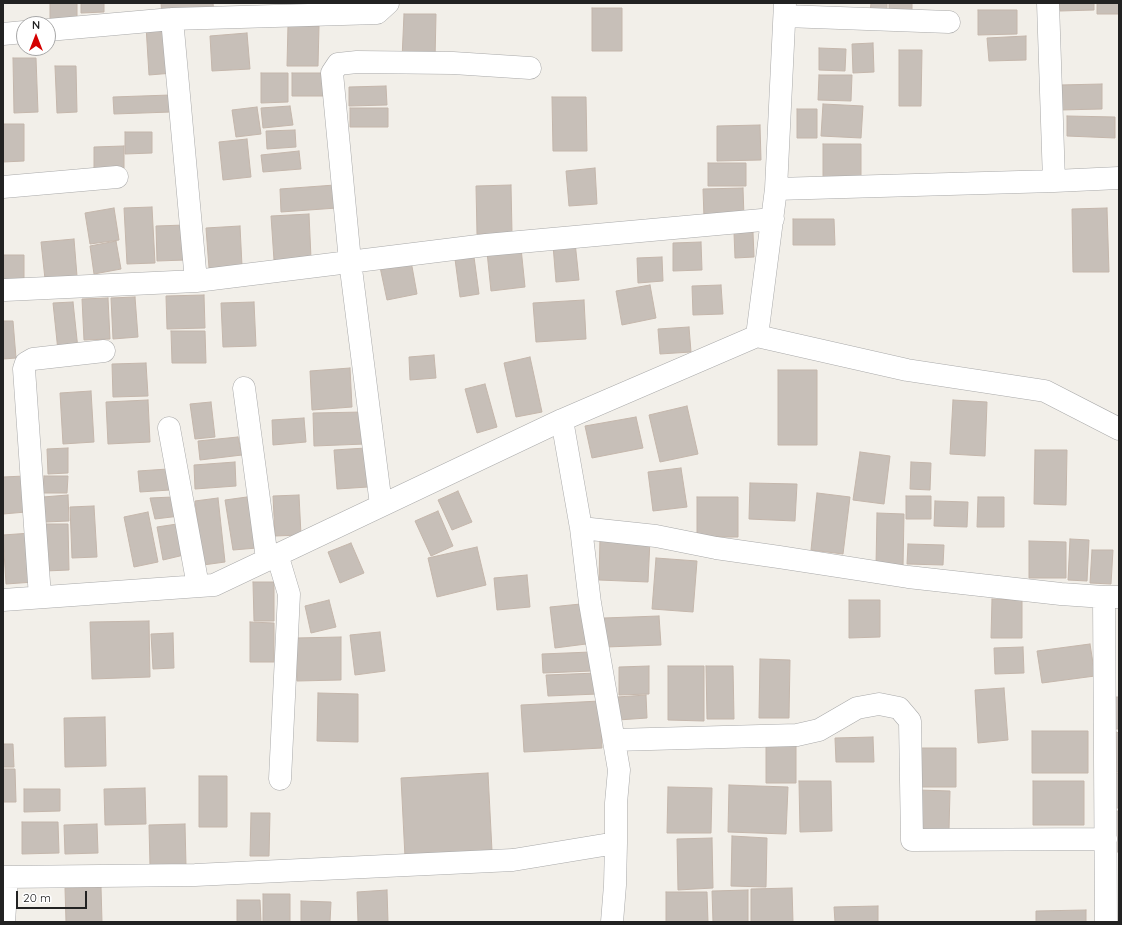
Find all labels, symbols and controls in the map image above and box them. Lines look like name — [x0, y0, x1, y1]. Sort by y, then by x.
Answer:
north arrow — [16, 16, 56, 56]
text: N — [32, 18, 40, 32]
scale bar — [18, 883, 89, 909]
text: 20 m — [23, 890, 51, 905]

